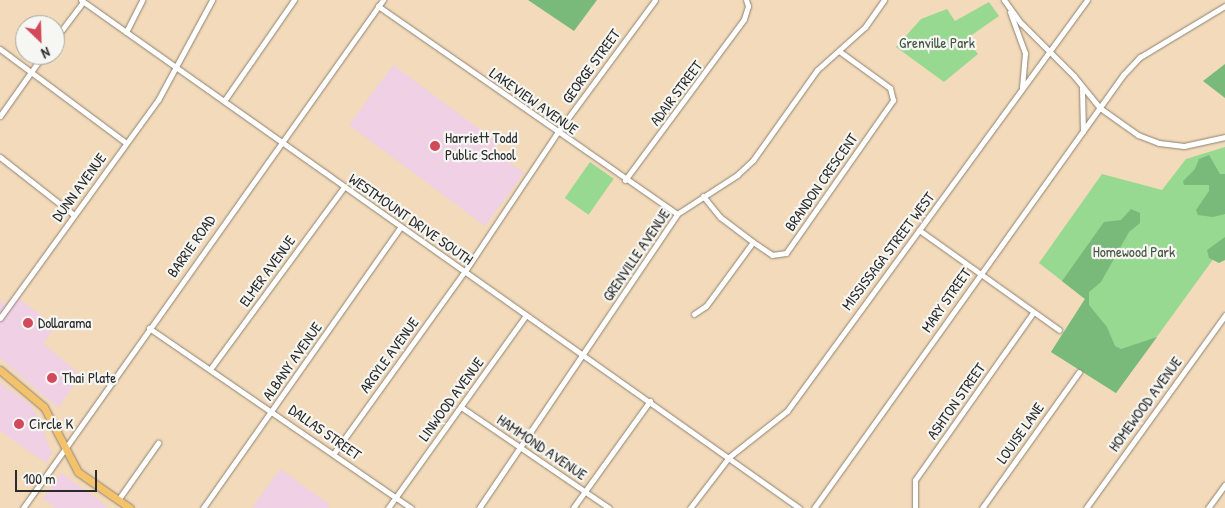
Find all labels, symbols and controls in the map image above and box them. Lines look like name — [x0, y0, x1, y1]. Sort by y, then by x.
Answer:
north arrow — [15, 15, 65, 65]
street label: GEORGE STREET — [558, 25, 624, 107]
park label: Grenville Park — [899, 34, 975, 52]
text: N — [39, 43, 53, 63]
street label: ADAIR STREET — [646, 57, 706, 129]
street label: LAKEVIEW AVENUE — [486, 64, 582, 138]
place label: Harriett Todd Public School — [445, 128, 517, 163]
street label: BRANDON CRESCENT — [781, 130, 861, 234]
marker: Harriett Todd Public School — [429, 140, 441, 152]
street label: DUNN AVENUE — [48, 149, 110, 225]
street label: WESTMOUNT DRIVE SOUTH — [346, 169, 476, 269]
street label: MISSISSAGA STREET WEST — [838, 188, 938, 314]
street label: GRENVILLE AVENUE — [599, 206, 673, 304]
street label: BARRIE ROAD — [163, 211, 219, 281]
street label: ELMER AVENUE — [235, 232, 299, 310]
park label: Homewood Park — [1093, 243, 1175, 261]
street label: MARY STREET — [917, 264, 975, 336]
place label: Dollarama — [38, 314, 91, 332]
street label: ARGYLE AVENUE — [356, 314, 422, 396]
marker: Dollarama — [22, 317, 34, 329]
street label: ALBANY AVENUE — [258, 319, 326, 403]
street label: HOMEWOOD AVENUE — [1105, 353, 1185, 455]
street label: LINWOOD AVENUE — [415, 354, 487, 444]
street label: ASHTON STREET — [923, 359, 989, 443]
place label: Thai Plate — [62, 369, 116, 387]
marker: Thai Plate — [46, 372, 58, 384]
street label: LOUISE LANE — [993, 399, 1047, 467]
street label: DALLAS STREET — [285, 400, 365, 464]
street label: HAMMOND AVENUE — [494, 410, 590, 484]
place label: Circle K — [29, 415, 73, 433]
marker: Circle K — [13, 418, 25, 430]
scale bar — [18, 460, 100, 492]
text: 100 m — [23, 468, 56, 489]

